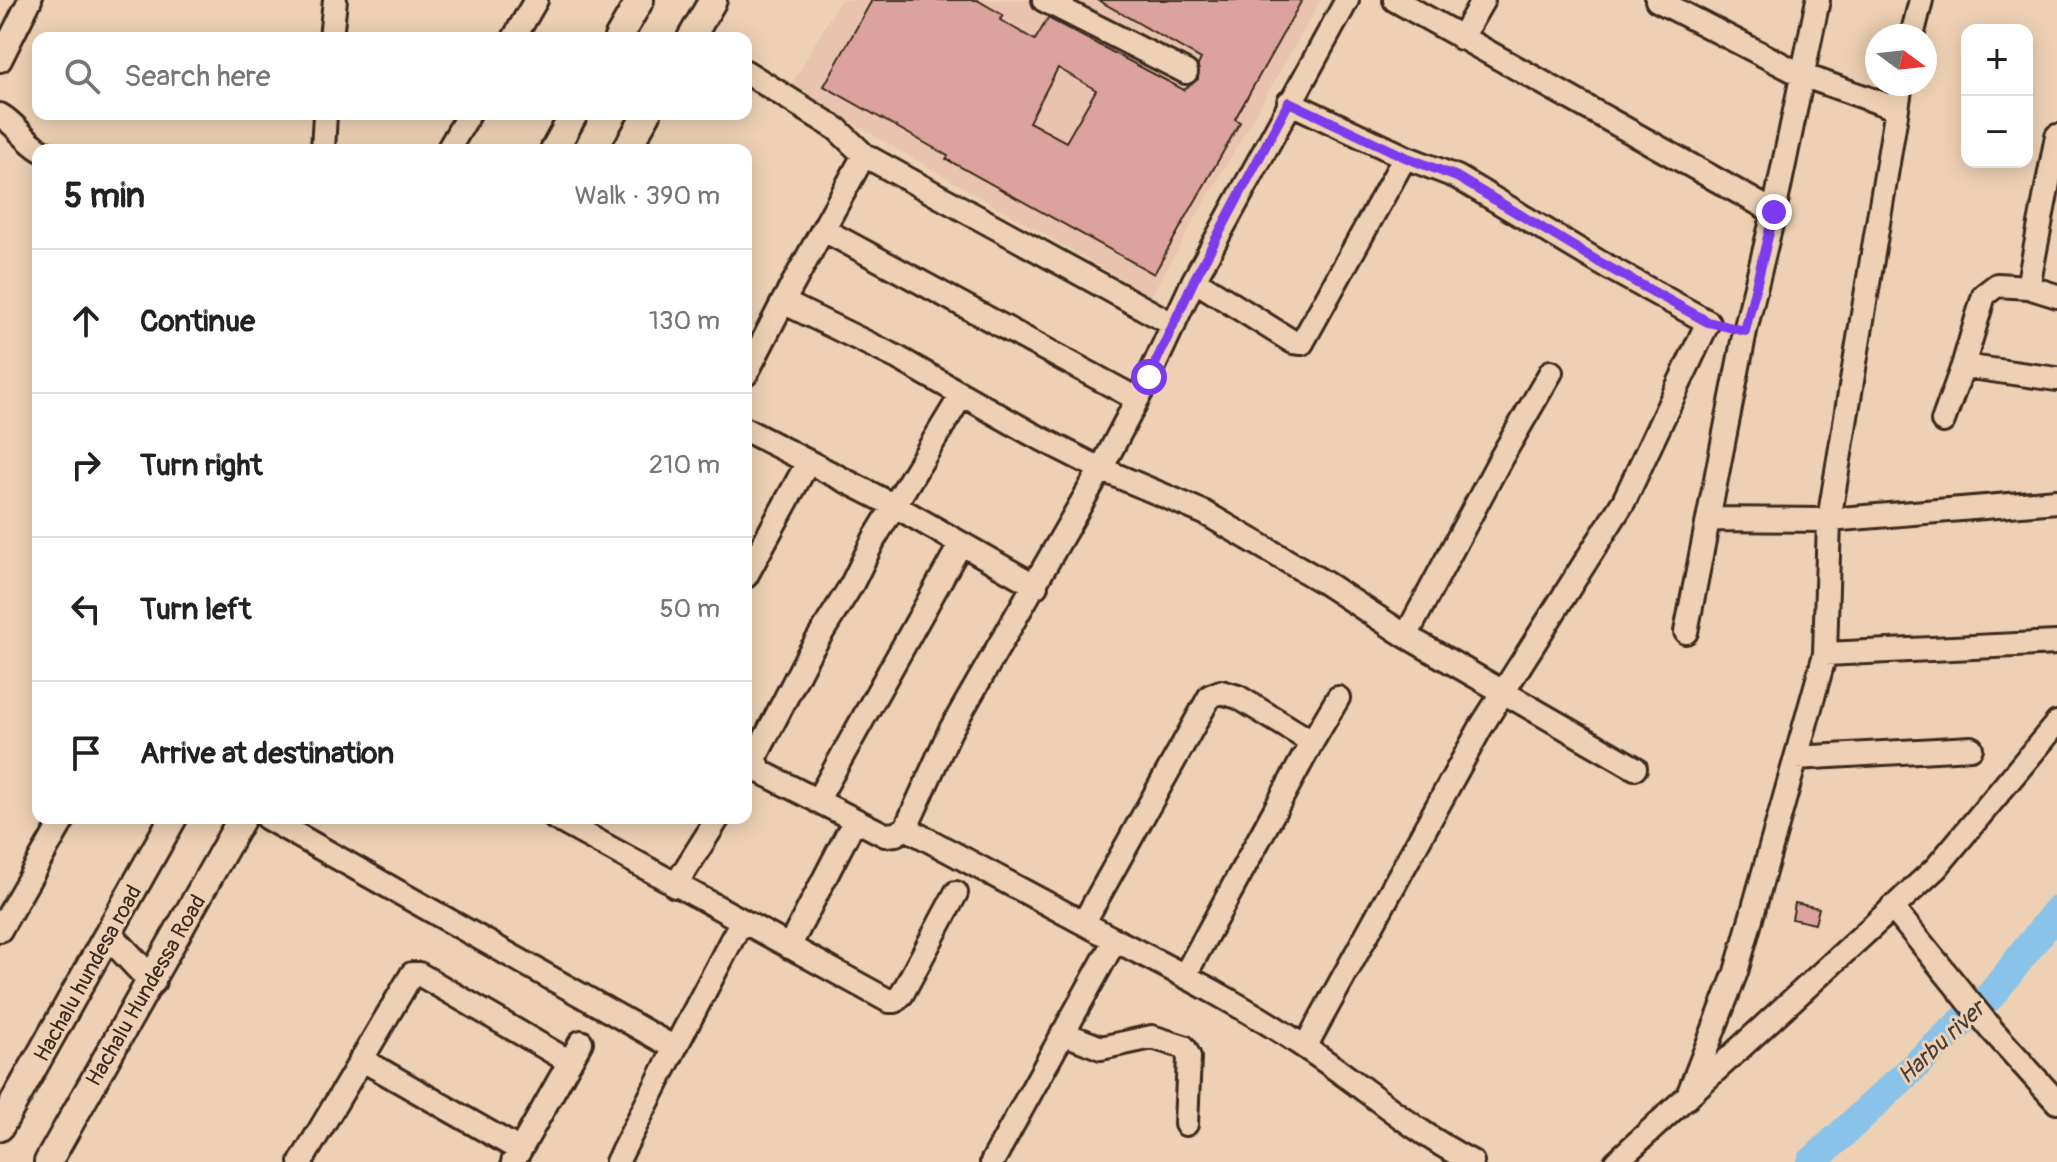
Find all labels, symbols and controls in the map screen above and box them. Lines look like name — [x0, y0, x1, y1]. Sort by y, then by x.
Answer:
north arrow — [1865, 24, 1937, 96]
map controls — [1961, 24, 2033, 168]
button: + — [1961, 24, 2033, 96]
search box — [32, 32, 752, 120]
icon: search — [60, 54, 104, 98]
text: Search here — [124, 58, 271, 95]
button: − — [1961, 96, 2033, 168]
text: 5 min — [64, 175, 145, 218]
text: Walk · 390 m — [575, 180, 720, 212]
route end — [1756, 194, 1792, 230]
icon: ahead — [64, 299, 108, 343]
text: Continue — [140, 303, 255, 340]
text: 130 m — [649, 305, 720, 337]
route start — [1131, 359, 1167, 395]
icon: right — [64, 443, 108, 487]
text: Turn right — [140, 447, 263, 484]
text: 210 m — [649, 449, 720, 481]
icon: left — [64, 587, 108, 631]
text: Turn left — [140, 591, 251, 628]
text: 50 m — [659, 593, 720, 625]
icon: arrive — [64, 731, 108, 775]
text: Arrive at destination — [140, 735, 394, 772]
street label: Hachalu hundesa road — [28, 880, 148, 1067]
street label: Hachalu Hundessa Road — [80, 890, 212, 1091]
water label: Harbu river — [1892, 992, 1994, 1090]

